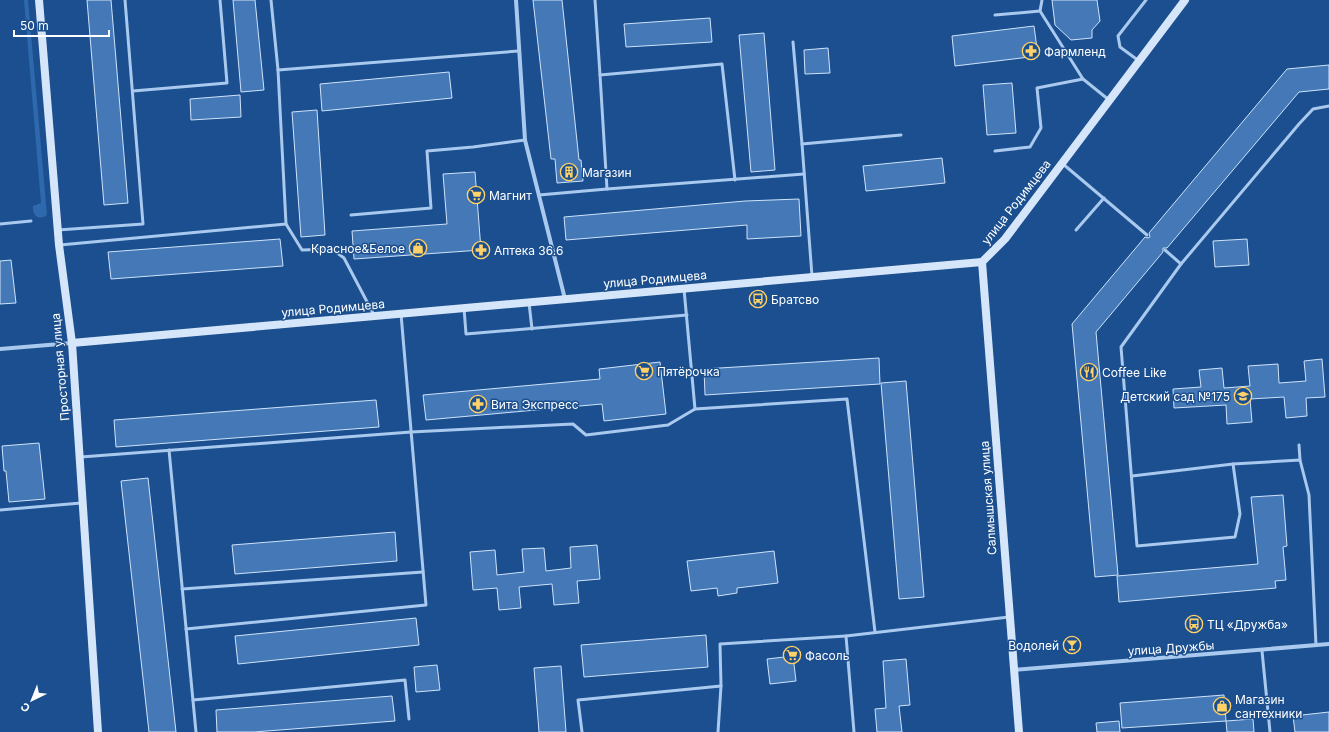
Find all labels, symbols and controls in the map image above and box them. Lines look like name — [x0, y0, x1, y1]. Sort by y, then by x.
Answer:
scale bar — [14, 12, 109, 38]
text: 50 m — [20, 18, 49, 33]
pharmacy icon: Фармленд — [1021, 41, 1041, 61]
place label: Фармленд — [1044, 44, 1106, 59]
street label: улица Родимцева — [978, 156, 1054, 248]
building icon: Магазин — [559, 162, 579, 182]
place label: Магазин — [582, 165, 632, 180]
supermarket icon: Магнит — [466, 185, 486, 205]
place label: Магнит — [489, 188, 532, 203]
shop icon: Красное&Белое — [408, 238, 428, 258]
pharmacy icon: Аптека 36.6 — [471, 240, 491, 260]
place label: Красное&Белое — [311, 241, 405, 256]
place label: Аптека 36.6 — [494, 243, 563, 258]
street label: улица Родимцева — [603, 267, 707, 291]
bus stop icon: Братсво — [748, 289, 768, 309]
place label: Братсво — [771, 292, 819, 307]
street label: улица Родимцева — [281, 296, 385, 320]
street label: Просторная улица — [48, 312, 72, 422]
supermarket icon: Пятёрочка — [634, 361, 654, 381]
restaurant icon: Coffee Like — [1079, 362, 1099, 382]
place label: Пятёрочка — [657, 364, 720, 379]
place label: Coffee Like — [1102, 365, 1166, 380]
school or university icon: Детский сад №175 — [1233, 386, 1253, 406]
place label: Детский сад №175 — [1120, 389, 1230, 404]
pharmacy icon: Вита Экспресс — [468, 394, 488, 414]
place label: Вита Экспресс — [491, 397, 579, 412]
street label: Салмышская улица — [977, 440, 999, 556]
bus stop icon: ТЦ «Дружба» — [1184, 614, 1204, 634]
place label: ТЦ «Дружба» — [1207, 617, 1288, 632]
bar icon: Водолей — [1062, 635, 1082, 655]
street label: улица Дружбы — [1127, 637, 1215, 659]
place label: Водолей — [1008, 638, 1059, 653]
supermarket icon: Фасоль — [782, 645, 802, 665]
place label: Фасоль — [805, 648, 850, 663]
north arrow — [12, 680, 52, 720]
place label: Магазин сантехники — [1235, 692, 1302, 721]
shop icon: Магазин сантехники — [1212, 696, 1232, 716]
text: С — [17, 699, 33, 715]

